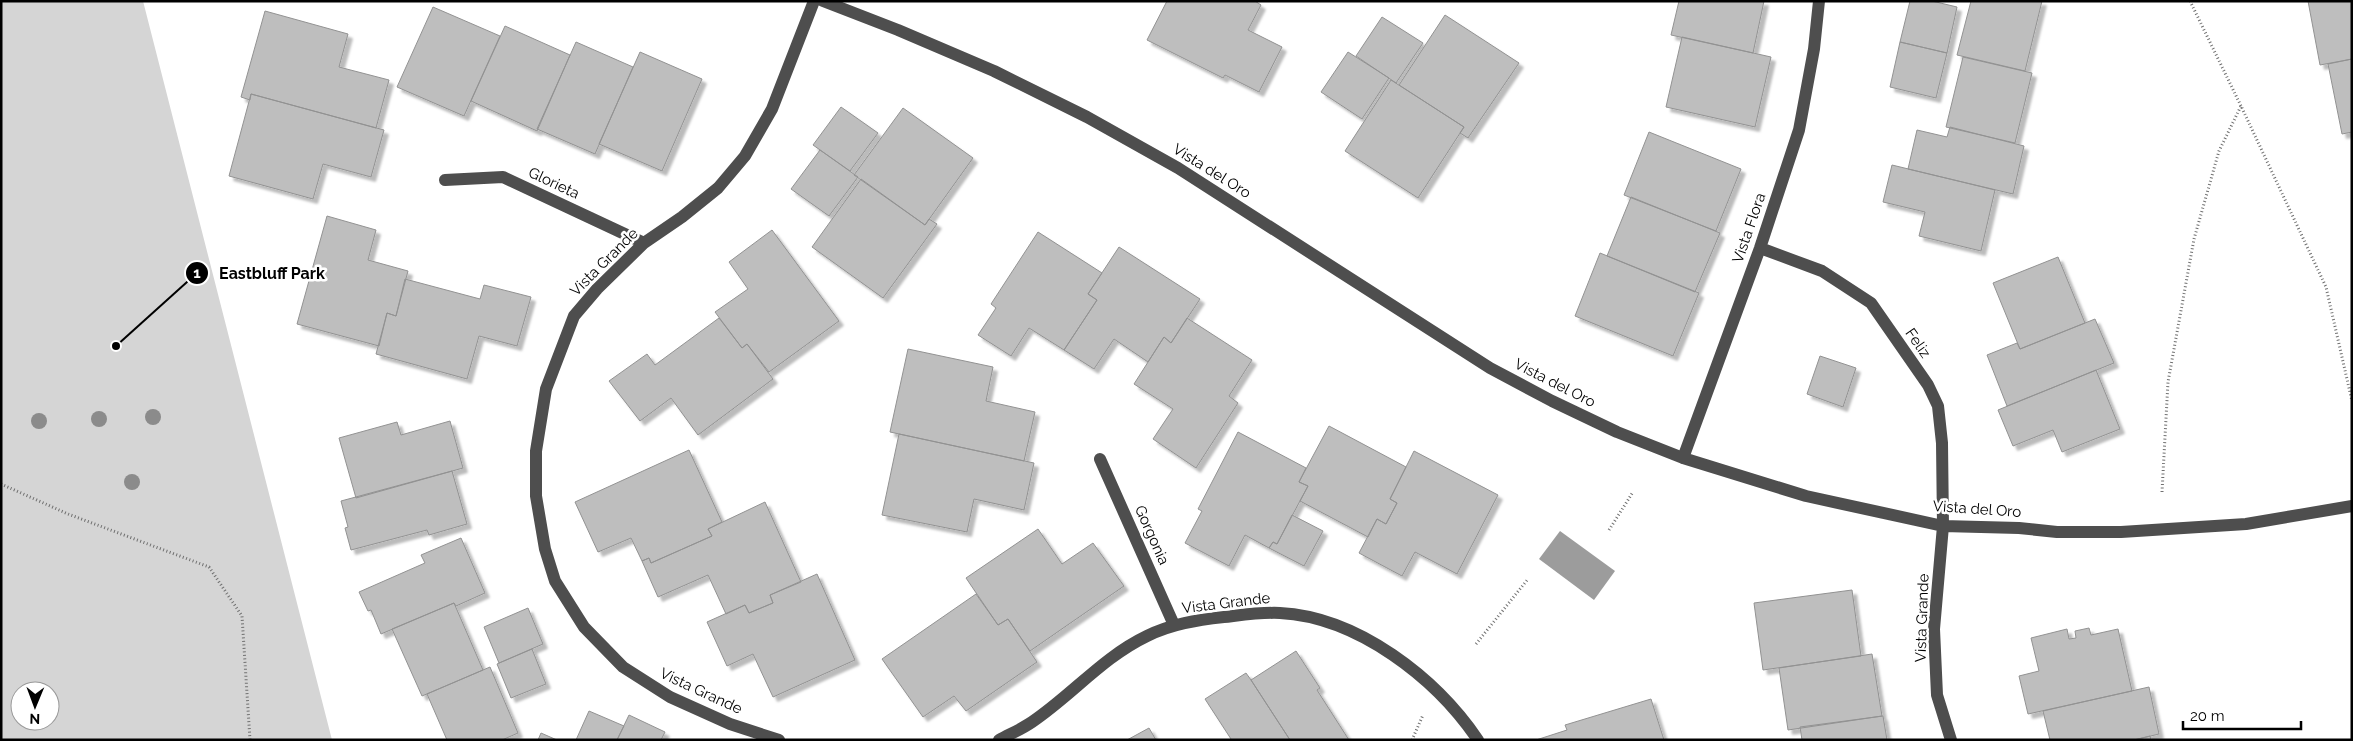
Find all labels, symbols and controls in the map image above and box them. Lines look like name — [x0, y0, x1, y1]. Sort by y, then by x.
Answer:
street label: Vista del Oro — [1170, 140, 1254, 202]
street label: Glorieta — [526, 163, 582, 203]
street label: Vista Flora — [1729, 191, 1769, 265]
street label: Vista Grande — [566, 224, 642, 300]
callout: Eastbluff Park — [184, 258, 335, 289]
text: 1 — [193, 264, 201, 282]
text: Eastbluff Park — [219, 264, 325, 283]
street label: Feliz — [1901, 325, 1935, 361]
street label: Vista del Oro — [1511, 355, 1599, 411]
street label: Vista del Oro — [1932, 497, 2022, 521]
street label: Gorgonia — [1131, 503, 1173, 567]
street label: Vista Grande — [1911, 573, 1933, 663]
street label: Vista Grande — [1181, 589, 1271, 617]
street label: Vista Grande — [657, 664, 745, 718]
north arrow — [10, 681, 60, 731]
scale bar — [2183, 698, 2300, 730]
text: 20 m — [2190, 707, 2225, 725]
text: N — [29, 711, 40, 727]

